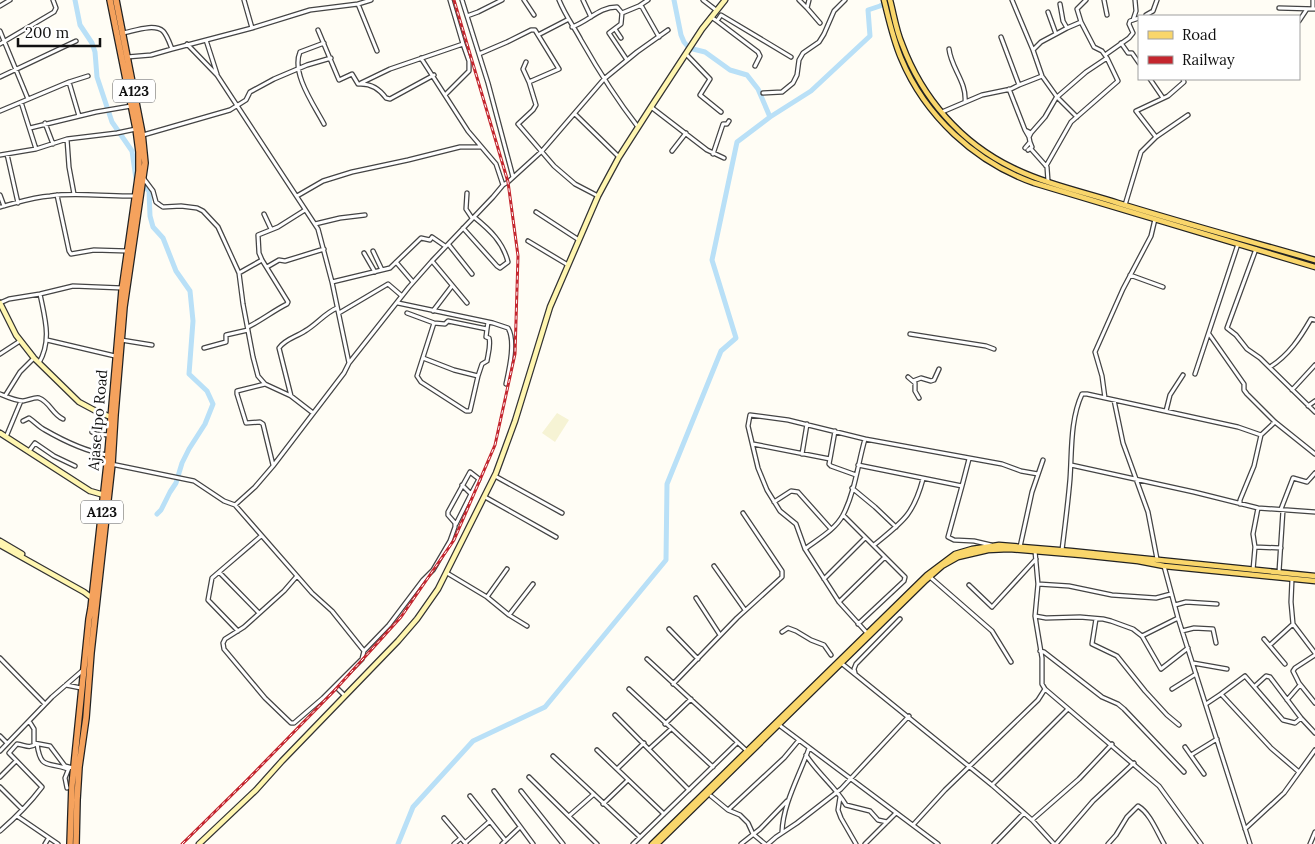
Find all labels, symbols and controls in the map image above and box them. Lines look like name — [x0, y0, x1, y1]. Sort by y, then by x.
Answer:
scale bar — [18, 15, 100, 47]
legend — [1138, 15, 1300, 80]
text: 200 m — [25, 23, 69, 42]
text: Road — [1182, 25, 1217, 44]
text: Railway — [1182, 50, 1235, 69]
road number: A123 — [113, 80, 155, 102]
street label: Ajase Ipo Road — [84, 369, 111, 472]
road number: A123 — [81, 501, 123, 524]

